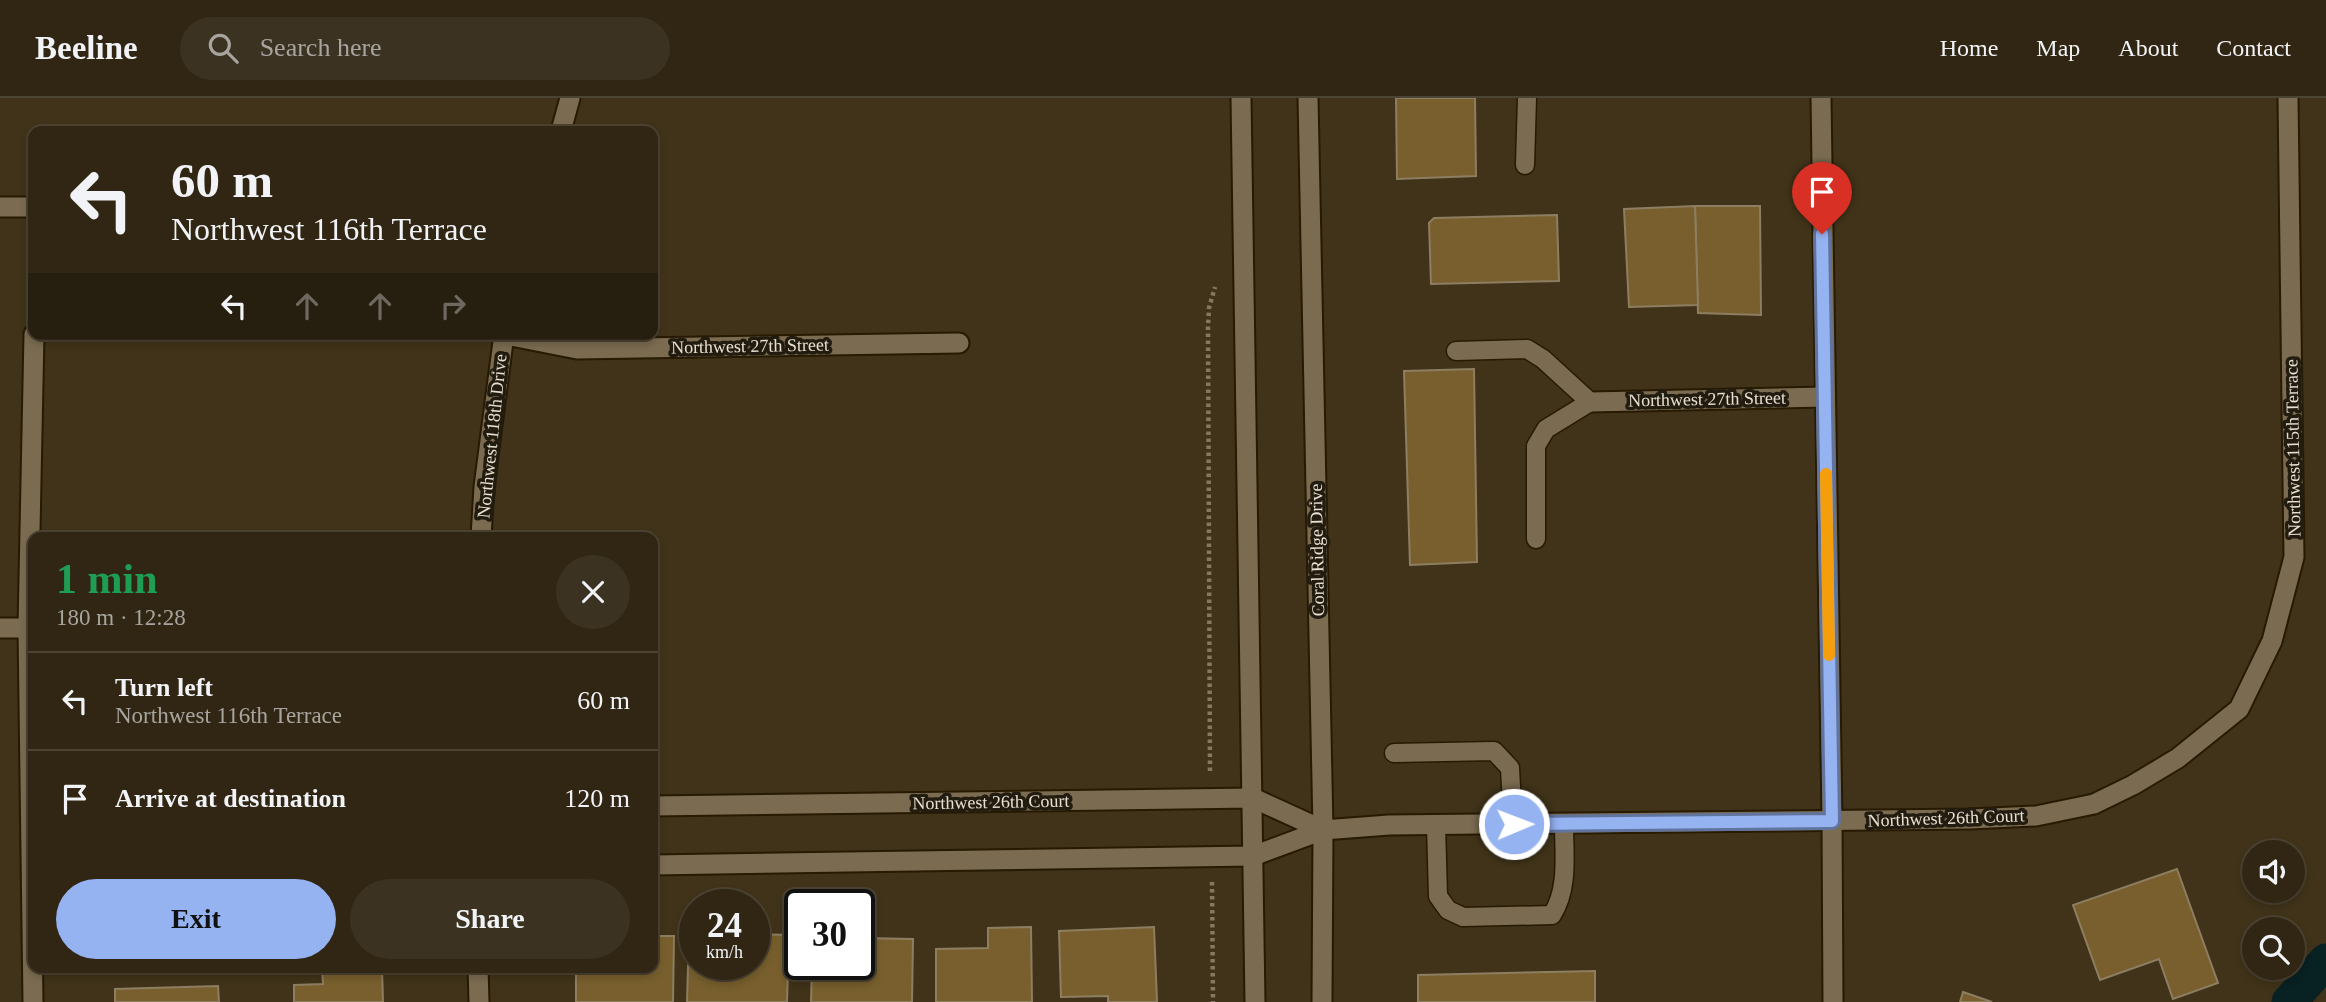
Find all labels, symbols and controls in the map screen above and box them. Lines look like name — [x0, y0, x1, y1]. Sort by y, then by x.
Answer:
search box — [180, 17, 670, 80]
icon: search — [204, 29, 242, 67]
text: Beeline — [35, 30, 138, 66]
text: Search here — [260, 33, 382, 62]
text: Home — [1940, 35, 1998, 61]
text: Map — [2036, 35, 2080, 61]
text: About — [2118, 35, 2178, 61]
text: Contact — [2216, 35, 2291, 61]
text: 60 m — [171, 153, 273, 208]
icon: left — [56, 154, 147, 245]
pin — [1792, 162, 1852, 234]
icon: arrive — [1803, 173, 1841, 211]
text: Northwest 116th Terrace — [171, 211, 487, 247]
icon: left — [215, 287, 253, 325]
icon: ahead — [288, 287, 326, 325]
icon: ahead — [361, 287, 399, 325]
icon: right — [434, 287, 472, 325]
street label: Northwest 27th Street — [671, 335, 829, 357]
street label: Northwest 118th Drive — [473, 353, 511, 519]
street label: Northwest 115th Terrace — [2281, 359, 2305, 537]
street label: Northwest 27th Street — [1628, 388, 1786, 410]
street label: Coral Ridge Drive — [1306, 483, 1328, 617]
button: close — [556, 555, 630, 629]
text: 1 min — [56, 556, 158, 602]
text: 180 m · 12:28 — [56, 605, 186, 630]
text: Turn left — [115, 673, 213, 702]
icon: left — [56, 682, 94, 720]
text: 60 m — [577, 686, 630, 715]
text: Northwest 116th Terrace — [115, 703, 342, 728]
icon: arrive — [56, 780, 94, 818]
text: Arrive at destination — [115, 784, 346, 813]
text: 120 m — [564, 784, 630, 813]
position arrow — [1477, 787, 1551, 861]
street label: Northwest 26th Court — [912, 791, 1070, 813]
street label: Northwest 26th Court — [1867, 805, 2025, 831]
map controls — [2242, 840, 2305, 980]
button: sound — [2242, 840, 2305, 903]
button: Exit — [56, 879, 336, 959]
button: Share — [350, 879, 630, 959]
speed limit sign: 30 — [784, 889, 875, 980]
text: 24 — [707, 906, 742, 945]
button: search — [2242, 917, 2305, 980]
text: km/h — [706, 942, 743, 962]

